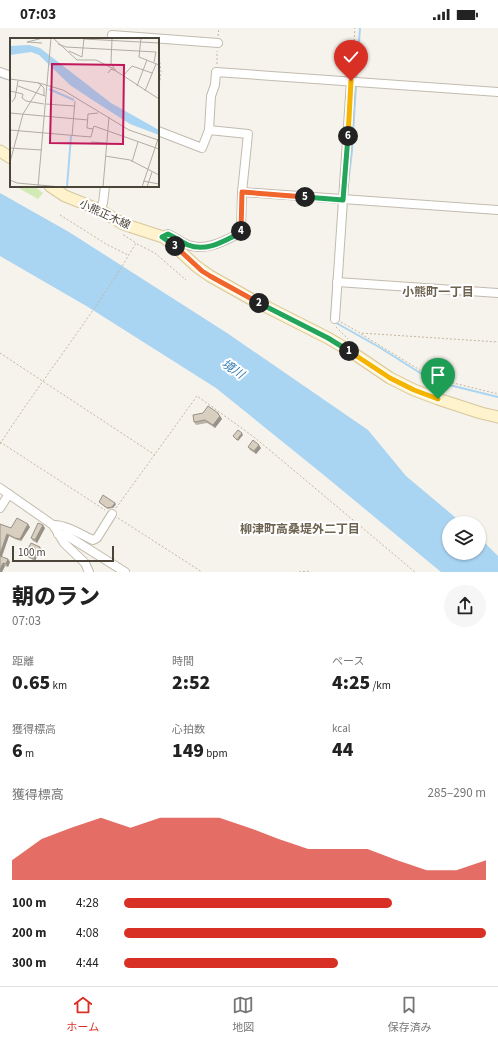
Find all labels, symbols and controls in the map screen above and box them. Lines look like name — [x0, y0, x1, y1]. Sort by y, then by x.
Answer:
text: 07:03 — [20, 4, 56, 25]
inset map — [10, 38, 159, 187]
pin — [334, 40, 368, 81]
icon: check — [340, 46, 362, 68]
pin: 6 — [338, 126, 358, 146]
text: 6 — [345, 128, 351, 143]
pin: 5 — [295, 187, 315, 207]
text: 5 — [302, 189, 308, 204]
street label: 小熊正木線 — [77, 196, 133, 233]
pin: 4 — [231, 221, 251, 241]
text: 4 — [238, 223, 244, 238]
pin: 3 — [165, 236, 185, 256]
text: 3 — [172, 238, 178, 253]
district label: 小熊町一丁目 — [402, 284, 474, 301]
pin: 2 — [249, 293, 269, 313]
text: 2 — [256, 295, 262, 310]
pin: 1 — [339, 341, 359, 361]
text: 1 — [346, 343, 352, 358]
water label: 境川 — [218, 356, 249, 384]
pin — [421, 358, 455, 399]
icon: arrive — [427, 364, 449, 386]
map controls — [442, 516, 486, 560]
button: layers — [442, 516, 486, 560]
district label: 柳津町高桑堤外二丁目 — [240, 521, 360, 538]
scale bar — [12, 544, 114, 563]
text: 100 m — [18, 545, 46, 560]
text: 朝のラン — [12, 581, 100, 613]
button: share — [444, 585, 486, 627]
text: 07:03 — [12, 612, 41, 630]
text: 距離 — [12, 654, 34, 669]
text: 時間 — [172, 654, 194, 669]
text: ペース — [332, 654, 364, 669]
text: 0.65 — [12, 669, 50, 697]
text: 2:52 — [172, 669, 210, 697]
text: 4:25 — [332, 669, 370, 697]
text: km — [50, 678, 67, 693]
text: /km — [370, 678, 391, 693]
text: kcal — [332, 721, 351, 736]
text: 獲得標高 — [12, 722, 56, 737]
text: 心拍数 — [172, 722, 205, 737]
text: 44 — [332, 736, 353, 764]
text: 6 — [12, 737, 23, 765]
text: 149 — [172, 737, 204, 765]
text: m — [23, 746, 34, 761]
text: bpm — [204, 746, 228, 761]
text: 285–290 m — [428, 784, 486, 802]
text: 獲得標高 — [12, 786, 64, 804]
text: 100 m — [12, 894, 46, 912]
text: 4:28 — [76, 894, 99, 912]
text: 200 m — [12, 924, 46, 942]
text: 4:08 — [76, 924, 99, 942]
text: 300 m — [12, 954, 46, 972]
text: 4:44 — [76, 954, 99, 972]
tab: ホーム — [67, 994, 99, 1035]
tab: 地図 — [232, 994, 254, 1035]
tab: 保存済み — [387, 994, 431, 1035]

